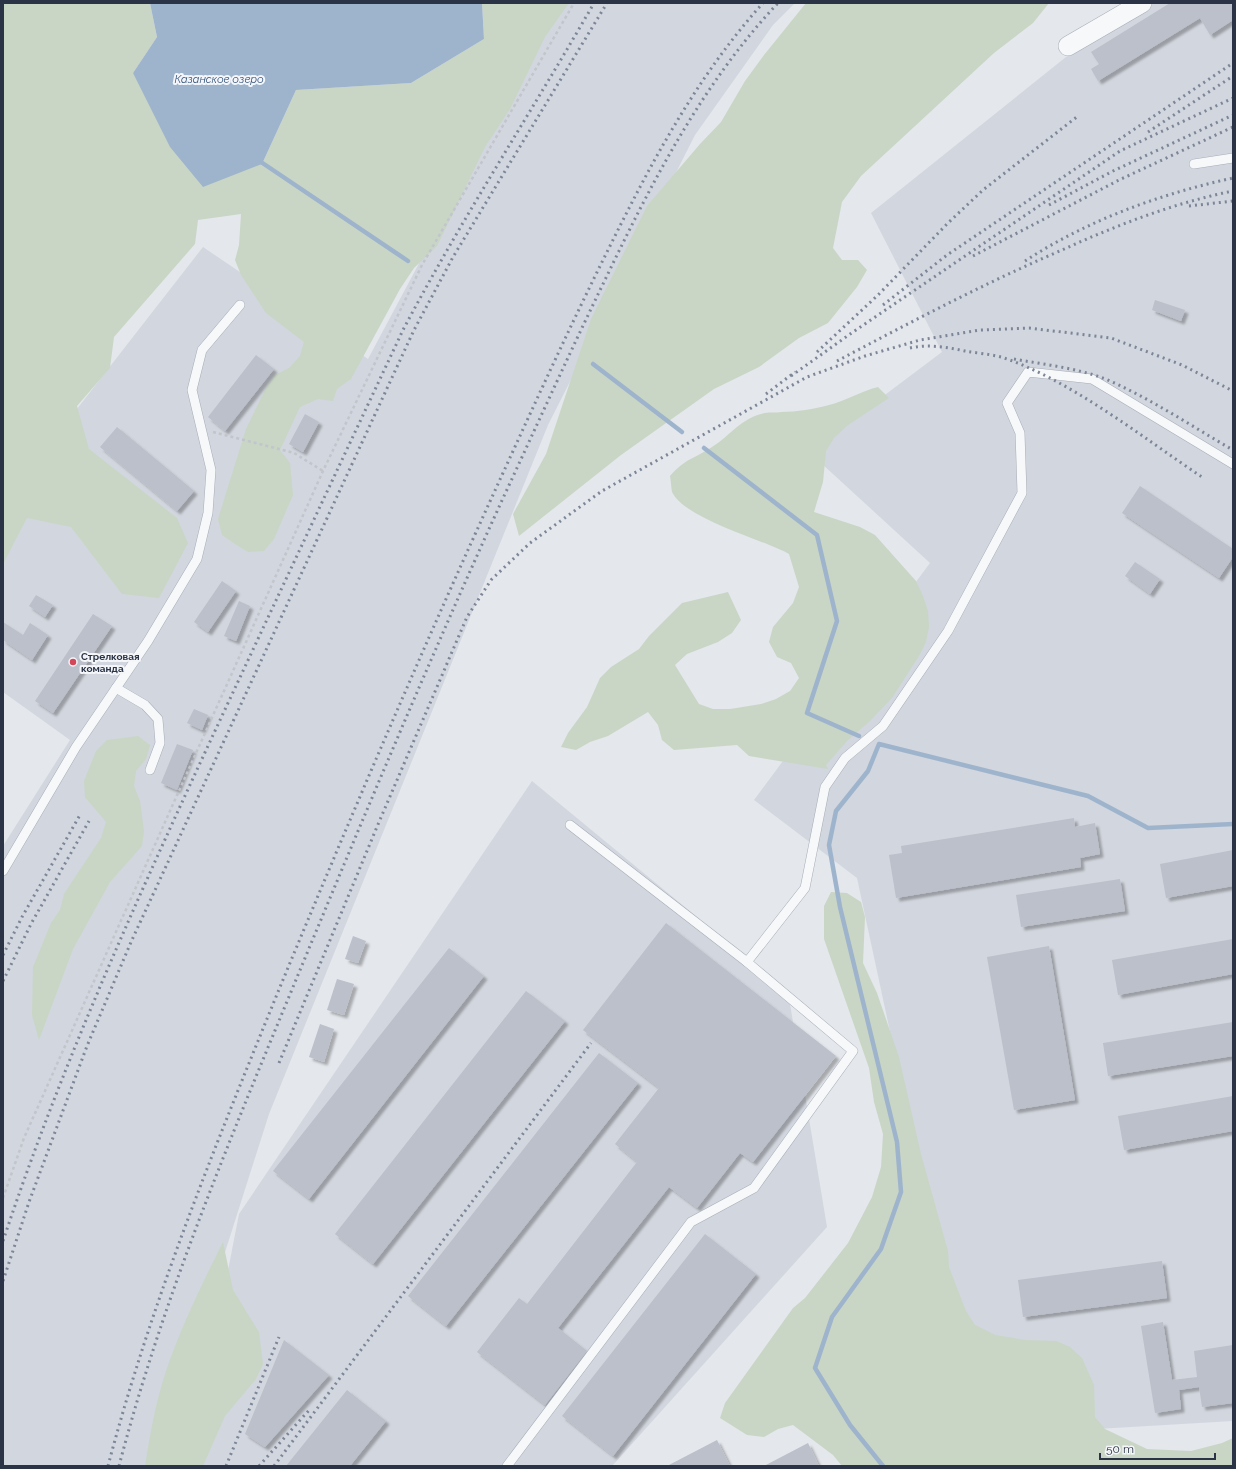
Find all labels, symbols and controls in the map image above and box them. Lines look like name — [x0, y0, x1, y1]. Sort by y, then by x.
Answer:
water label: Казанское озеро — [174, 73, 264, 86]
place label: Стрелковая команда — [81, 651, 140, 674]
marker: Стрелковая команда — [68, 657, 78, 667]
scale bar — [1100, 1435, 1215, 1461]
text: 50 m — [1106, 1442, 1134, 1456]

